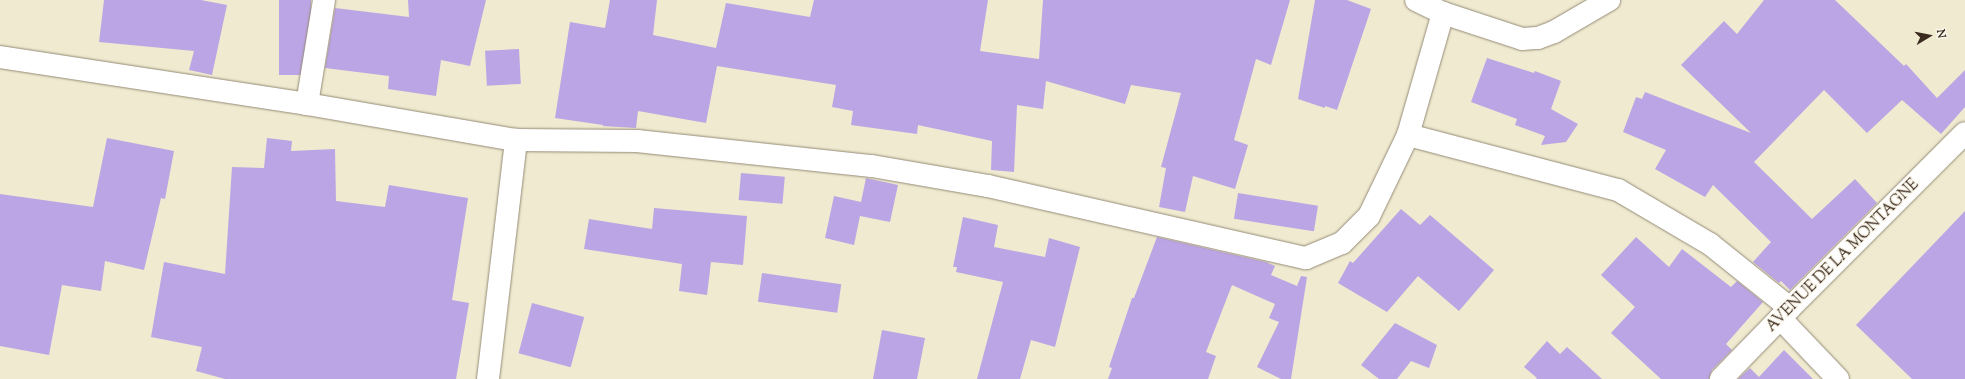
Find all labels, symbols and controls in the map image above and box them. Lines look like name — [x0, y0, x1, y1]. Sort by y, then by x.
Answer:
north arrow — [1909, 16, 1949, 56]
text: N — [1932, 28, 1949, 40]
street label: AVENUE DE LA MONTAGNE — [1763, 176, 1923, 336]

